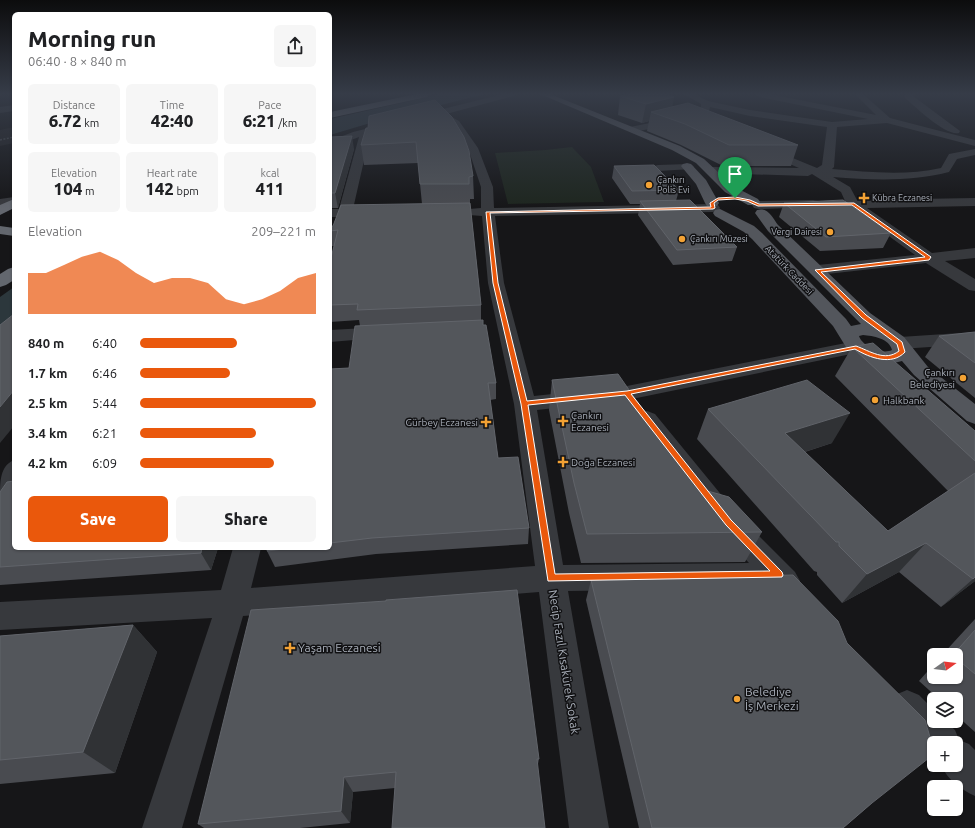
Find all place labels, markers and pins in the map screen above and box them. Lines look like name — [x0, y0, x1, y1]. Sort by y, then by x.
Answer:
pin — [718, 157, 752, 198]
place label: Çankırı Polis Evi — [657, 175, 690, 195]
marker: Çankırı Polis Evi — [644, 180, 654, 190]
marker: Kübra Eczanesi — [859, 193, 869, 203]
place label: Kübra Eczanesi — [872, 193, 932, 203]
place label: Vergi Dairesi — [771, 227, 822, 237]
marker: Vergi Dairesi — [825, 227, 835, 237]
marker: Çankırı Müzesi — [677, 234, 687, 244]
place label: Çankırı Müzesi — [690, 234, 748, 244]
place label: Çankırı Belediyesi — [910, 367, 955, 390]
marker: Çankırı Belediyesi — [958, 373, 968, 383]
marker: Halkbank — [870, 395, 880, 405]
place label: Halkbank — [883, 395, 925, 406]
place label: Çankırı Eczanesi — [571, 410, 609, 433]
marker: Çankırı Eczanesi — [558, 416, 568, 426]
place label: Gürbey Eczanesi — [405, 417, 478, 428]
marker: Gürbey Eczanesi — [481, 417, 491, 427]
marker: Doğa Eczanesi — [558, 457, 568, 467]
place label: Doğa Eczanesi — [571, 457, 635, 468]
place label: Yaşam Eczanesi — [298, 641, 381, 654]
marker: Yaşam Eczanesi — [285, 643, 295, 653]
place label: Belediye İş Merkezi — [745, 685, 799, 712]
marker: Belediye İş Merkezi — [732, 694, 742, 704]

